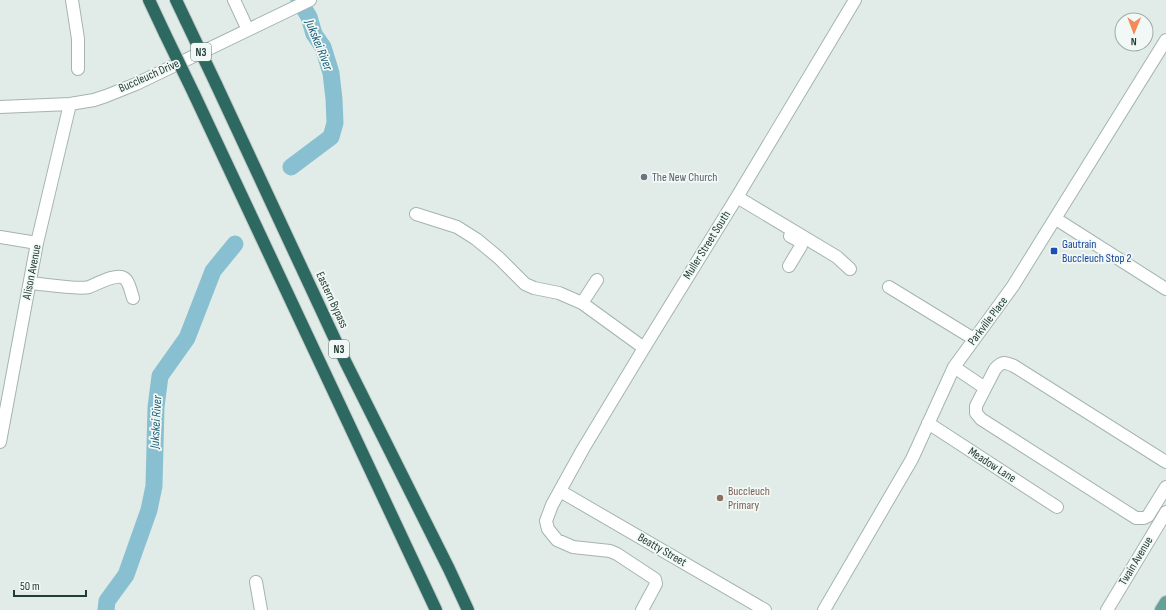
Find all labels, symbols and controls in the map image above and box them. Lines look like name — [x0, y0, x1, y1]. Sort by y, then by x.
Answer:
north arrow — [1114, 12, 1154, 52]
water label: Jukskei River — [301, 16, 337, 74]
text: N — [1131, 35, 1137, 48]
road number: N3 — [191, 43, 211, 61]
street label: Buccleuch Drive — [116, 56, 182, 96]
place label: The New Church — [652, 170, 717, 185]
marker: The New Church — [639, 172, 649, 182]
street label: Muller Street South — [680, 208, 734, 282]
place label: Gautrain Buccleuch Stop 2 — [1062, 237, 1131, 266]
street label: Alison Avenue — [19, 243, 45, 302]
marker: Gautrain Buccleuch Stop 2 — [1049, 246, 1059, 256]
street label: Eastern Bypass — [312, 269, 352, 331]
street label: Parkville Place — [965, 294, 1011, 348]
road number: N3 — [329, 340, 349, 358]
water label: Jukskei River — [147, 394, 165, 450]
street label: Meadow Lane — [965, 444, 1019, 486]
place label: Buccleuch Primary — [728, 484, 770, 513]
marker: Buccleuch Primary — [715, 493, 725, 503]
street label: Beatty Street — [635, 530, 689, 570]
street label: Twain Avenue — [1116, 534, 1156, 588]
scale bar — [14, 572, 86, 598]
text: 50 m — [20, 579, 40, 594]

